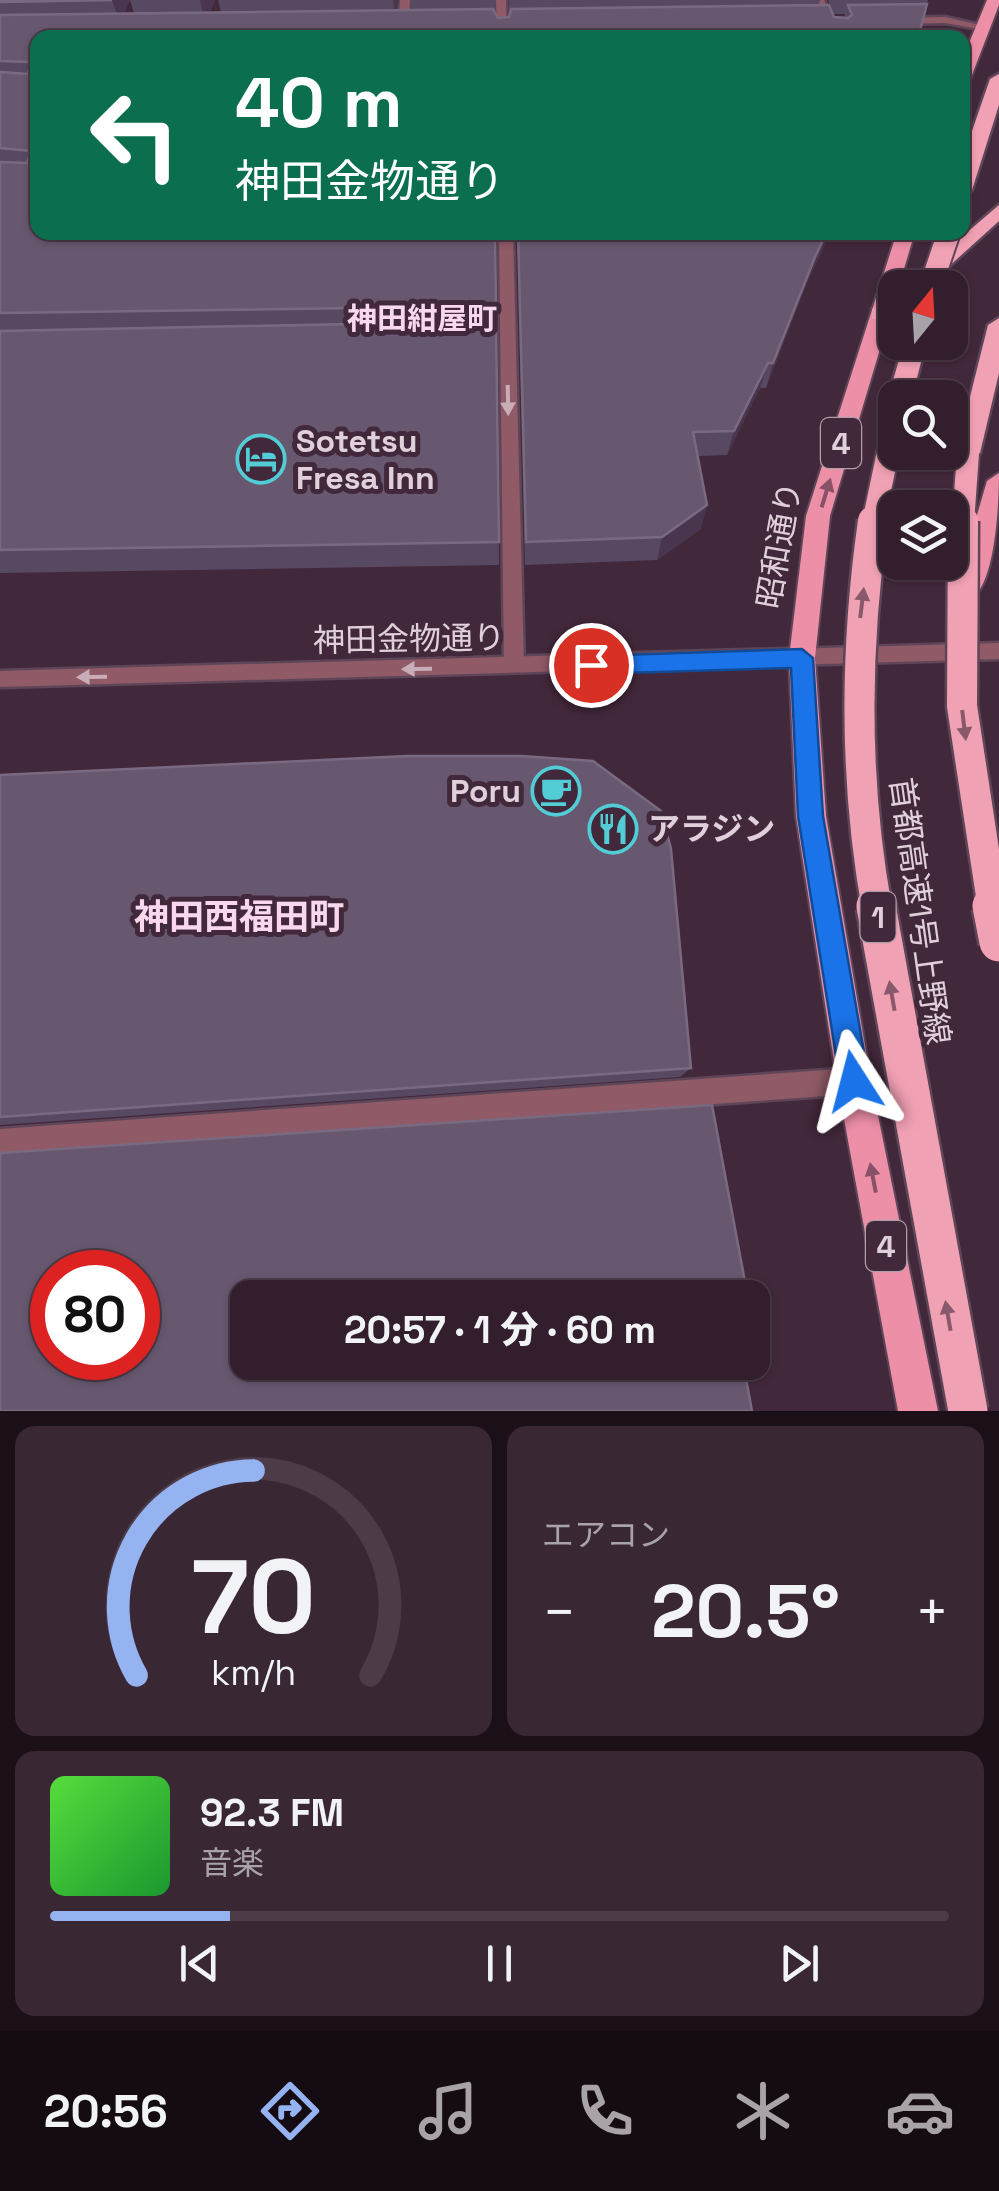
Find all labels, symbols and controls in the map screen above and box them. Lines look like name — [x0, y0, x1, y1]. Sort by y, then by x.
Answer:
text: 40 m — [235, 58, 402, 147]
icon: left — [70, 70, 200, 200]
text: 神田金物通り — [235, 153, 505, 210]
north arrow — [878, 270, 968, 360]
map controls — [878, 270, 968, 580]
district label: 神田紺屋町 — [347, 299, 497, 338]
button: search — [878, 380, 968, 470]
one-way arrow — [501, 384, 517, 416]
road number: 4 — [821, 418, 861, 468]
place label: Sotetsu Fresa Inn — [296, 421, 435, 498]
hotel icon: Sotetsu Fresa Inn — [235, 433, 287, 485]
one-way arrow — [819, 477, 834, 507]
street label: 昭和通り — [748, 478, 810, 612]
button: layers — [878, 490, 968, 580]
one-way arrow — [854, 587, 870, 618]
street label: 神田金物通り — [313, 617, 505, 661]
pin — [549, 623, 634, 708]
icon: arrive — [564, 638, 619, 693]
one-way arrow — [400, 661, 432, 677]
one-way arrow — [75, 669, 107, 685]
one-way arrow — [956, 710, 972, 741]
cafe icon: Poru — [530, 765, 582, 817]
place label: Poru — [450, 771, 521, 811]
street label: 首都高速1号上野線 — [881, 775, 959, 1047]
restaurant icon: アラジン — [587, 803, 639, 855]
place label: アラジン — [648, 809, 775, 849]
road number: 1 — [860, 892, 896, 942]
district label: 神田西福田町 — [134, 895, 344, 939]
one-way arrow — [884, 979, 899, 1011]
position arrow — [802, 1029, 906, 1133]
one-way arrow — [865, 1162, 881, 1193]
road number: 4 — [866, 1221, 906, 1271]
speed limit sign: 80 — [30, 1250, 160, 1380]
one-way arrow — [940, 1299, 955, 1331]
text: 20:57 · 1 分 · 60 m — [344, 1306, 656, 1354]
text: エアコン — [542, 1515, 670, 1555]
text: 70 — [191, 1531, 316, 1663]
text: 20.5° — [651, 1563, 840, 1659]
text: − — [542, 1577, 576, 1647]
text: + — [915, 1577, 949, 1647]
text: km/h — [211, 1650, 296, 1695]
text: 92.3 FM — [200, 1789, 344, 1837]
text: 音楽 — [200, 1843, 264, 1883]
icon: previous — [172, 1936, 227, 1991]
icon: pause — [472, 1936, 527, 1991]
icon: next — [772, 1936, 827, 1991]
icon: directions — [255, 2076, 325, 2146]
icon: music — [413, 2076, 483, 2146]
icon: phone — [570, 2076, 640, 2146]
icon: climate — [728, 2076, 798, 2146]
icon: car — [885, 2076, 955, 2146]
text: 20:56 — [44, 2083, 168, 2140]

